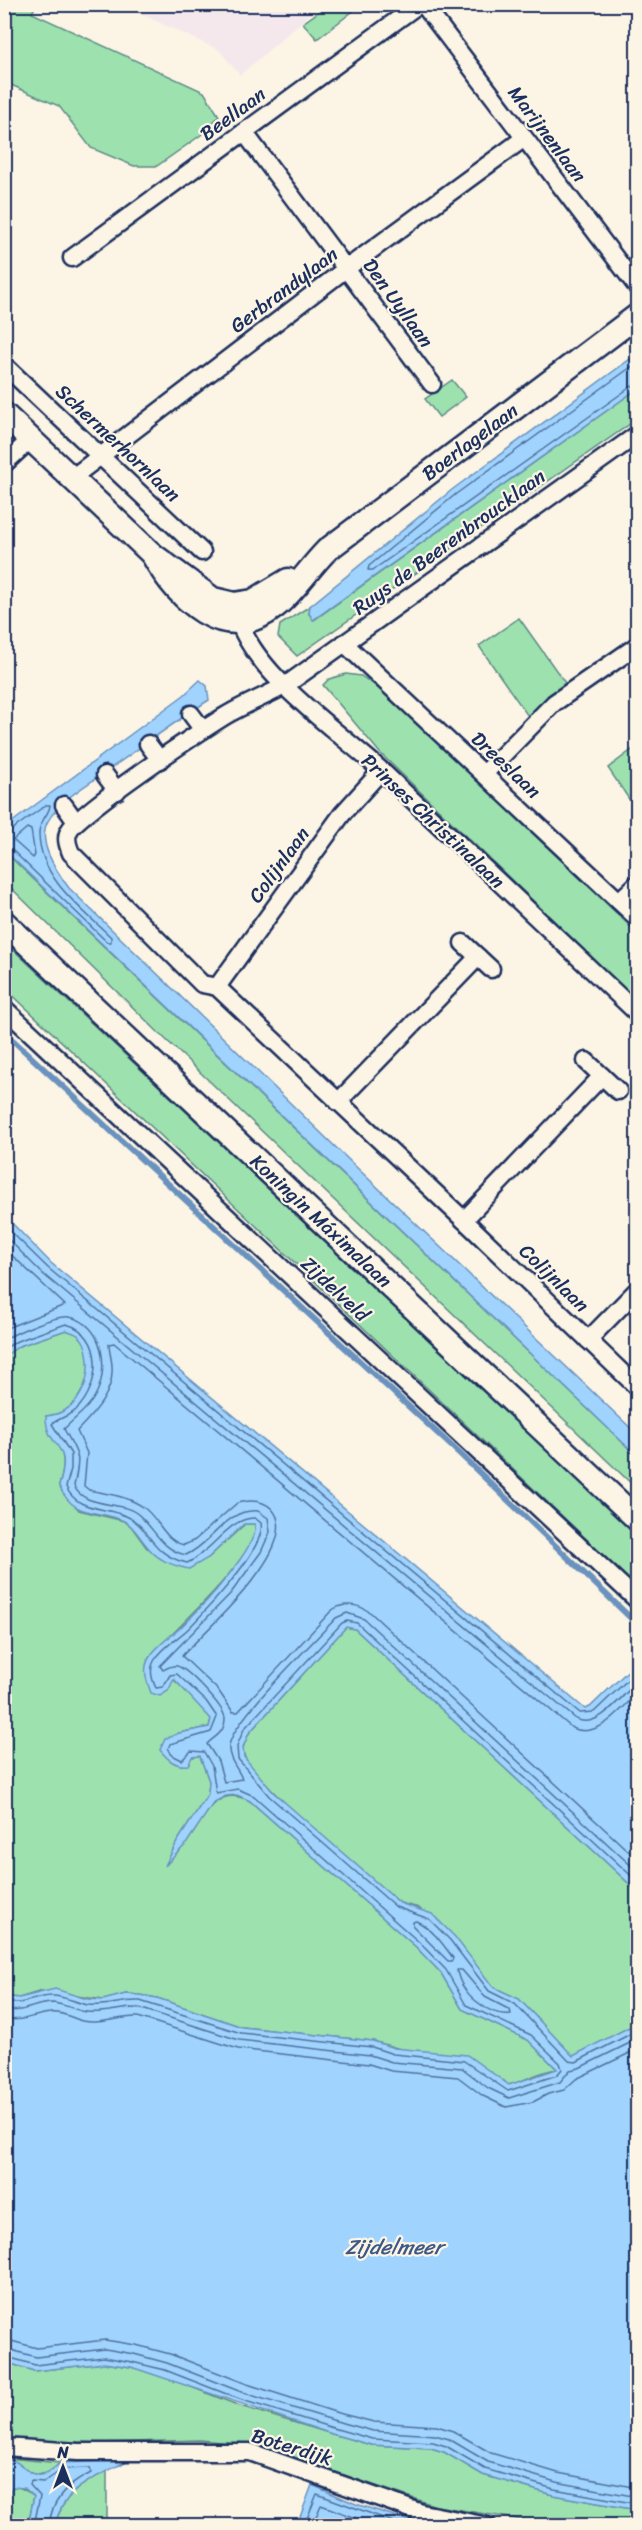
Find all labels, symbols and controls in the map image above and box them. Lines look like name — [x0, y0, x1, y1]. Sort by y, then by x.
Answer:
street label: Beellaan — [192, 78, 274, 150]
street label: Marijnenlaan — [499, 78, 596, 190]
street label: Gerbrandylaan — [222, 237, 346, 342]
street label: Den Uyllaan — [353, 251, 443, 356]
street label: Schermerhornlaan — [47, 375, 189, 511]
street label: Boerlagelaan — [414, 394, 526, 490]
street label: Ruys de Beerenbroucklaan — [345, 459, 553, 624]
street label: Dreeslaan — [462, 723, 550, 807]
street label: Prinses Christinalaan — [353, 744, 514, 898]
street label: Colijnlaan — [239, 819, 319, 911]
street label: Koningin Máximalaan — [241, 1145, 401, 1297]
street label: Colijnlaan — [510, 1235, 598, 1321]
street label: Zijdelveld — [292, 1247, 379, 1332]
water label: Zijdelmeer — [345, 2228, 447, 2266]
street label: Boterdijk — [247, 2418, 337, 2476]
north arrow — [33, 2437, 93, 2497]
text: N — [56, 2438, 69, 2467]

